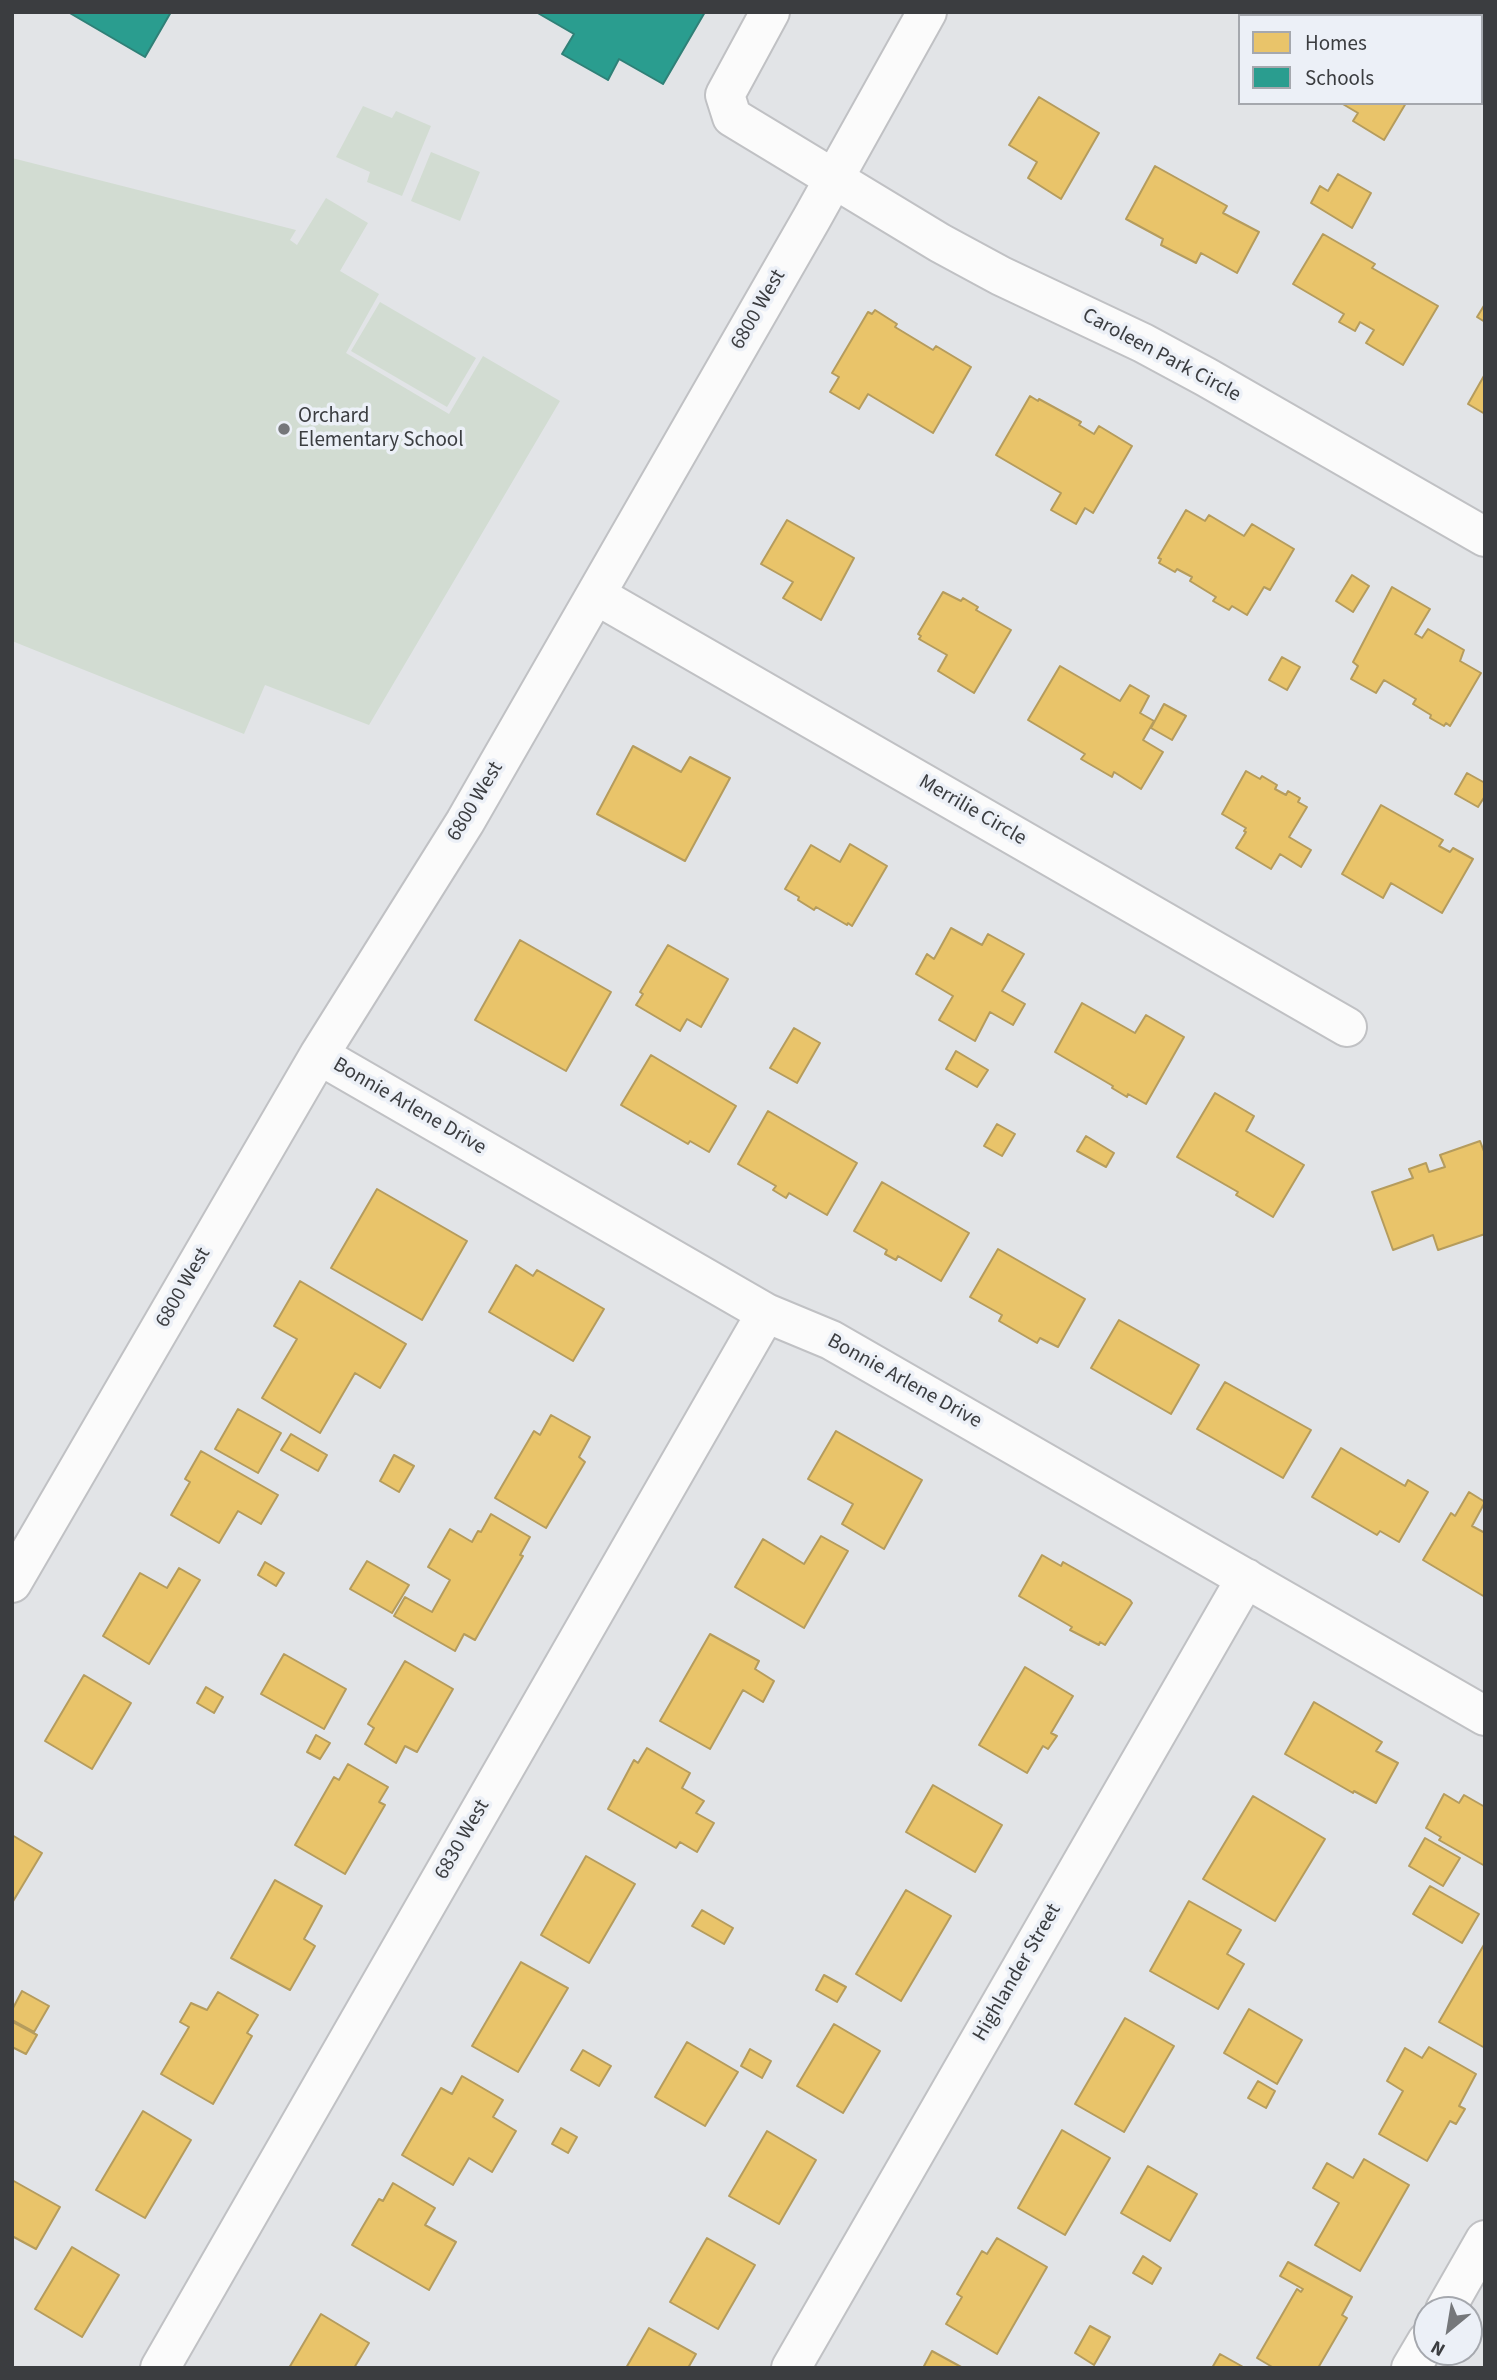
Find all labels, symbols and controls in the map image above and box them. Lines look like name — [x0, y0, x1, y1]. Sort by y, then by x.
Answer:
legend — [1238, 14, 1483, 105]
text: Homes — [1305, 28, 1367, 58]
text: Schools — [1305, 63, 1374, 93]
street label: 6800 West — [726, 265, 792, 355]
street label: Caroleen Park Circle — [1077, 304, 1245, 408]
place label: Orchard Elementary School — [298, 404, 464, 454]
marker: Orchard Elementary School — [276, 421, 292, 437]
street label: 6800 West — [442, 758, 510, 846]
street label: Merrilie Circle — [914, 770, 1030, 852]
street label: Bonnie Arlene Drive — [328, 1053, 490, 1161]
street label: 6800 West — [151, 1243, 217, 1333]
street label: Bonnie Arlene Drive — [822, 1329, 986, 1435]
street label: 6830 West — [430, 1795, 496, 1885]
street label: Highlander Street — [968, 1900, 1068, 2046]
north arrow — [1413, 2296, 1483, 2366]
text: N — [1426, 2333, 1450, 2363]

